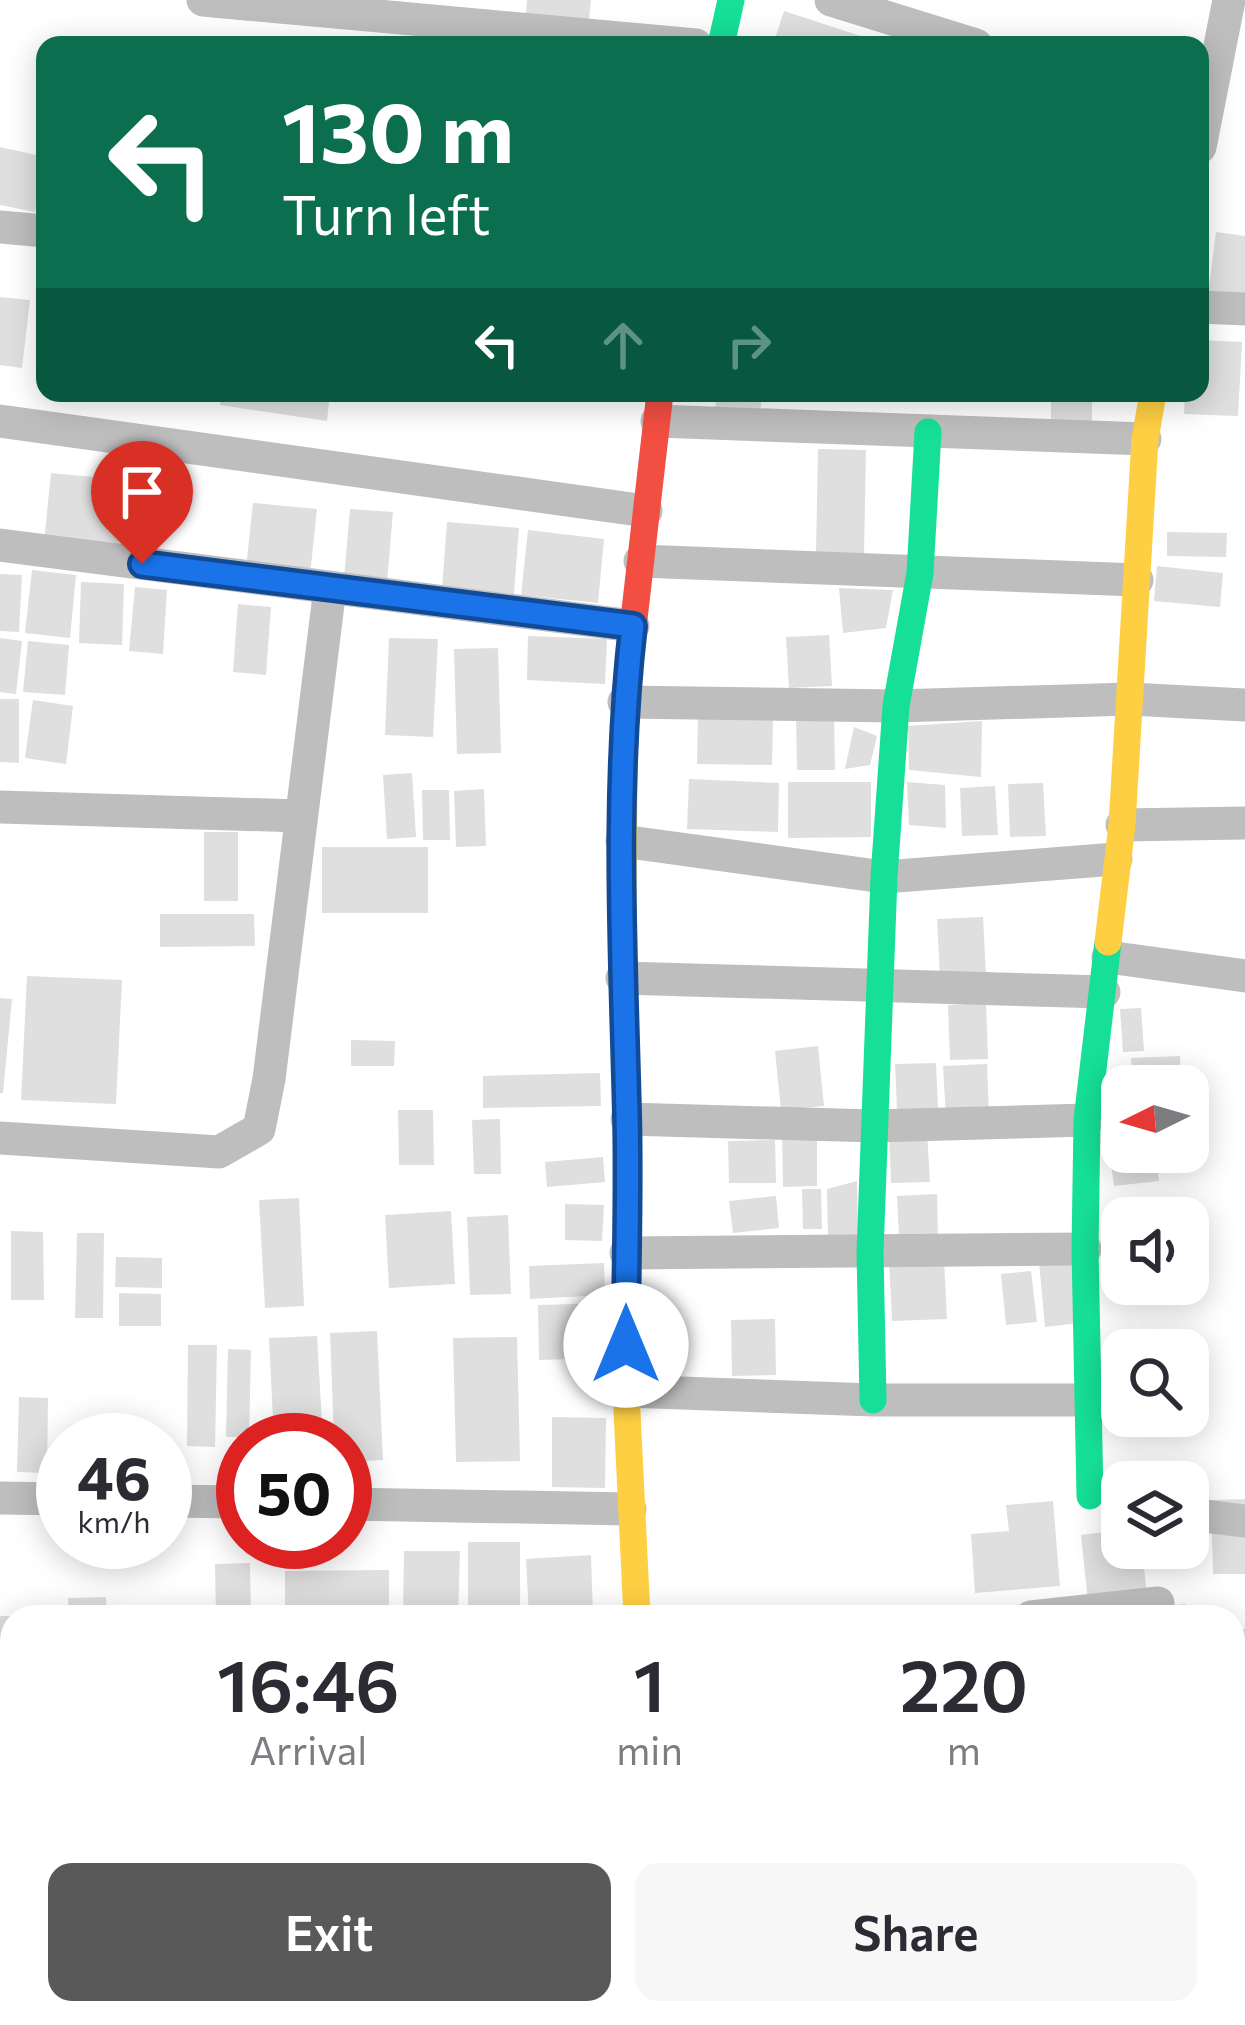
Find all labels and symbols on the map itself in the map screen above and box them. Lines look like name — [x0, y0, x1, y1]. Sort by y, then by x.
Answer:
pin — [91, 441, 193, 564]
north arrow — [1101, 1065, 1209, 1173]
position arrow — [563, 1282, 689, 1408]
speed limit sign: 50 — [216, 1413, 372, 1569]

